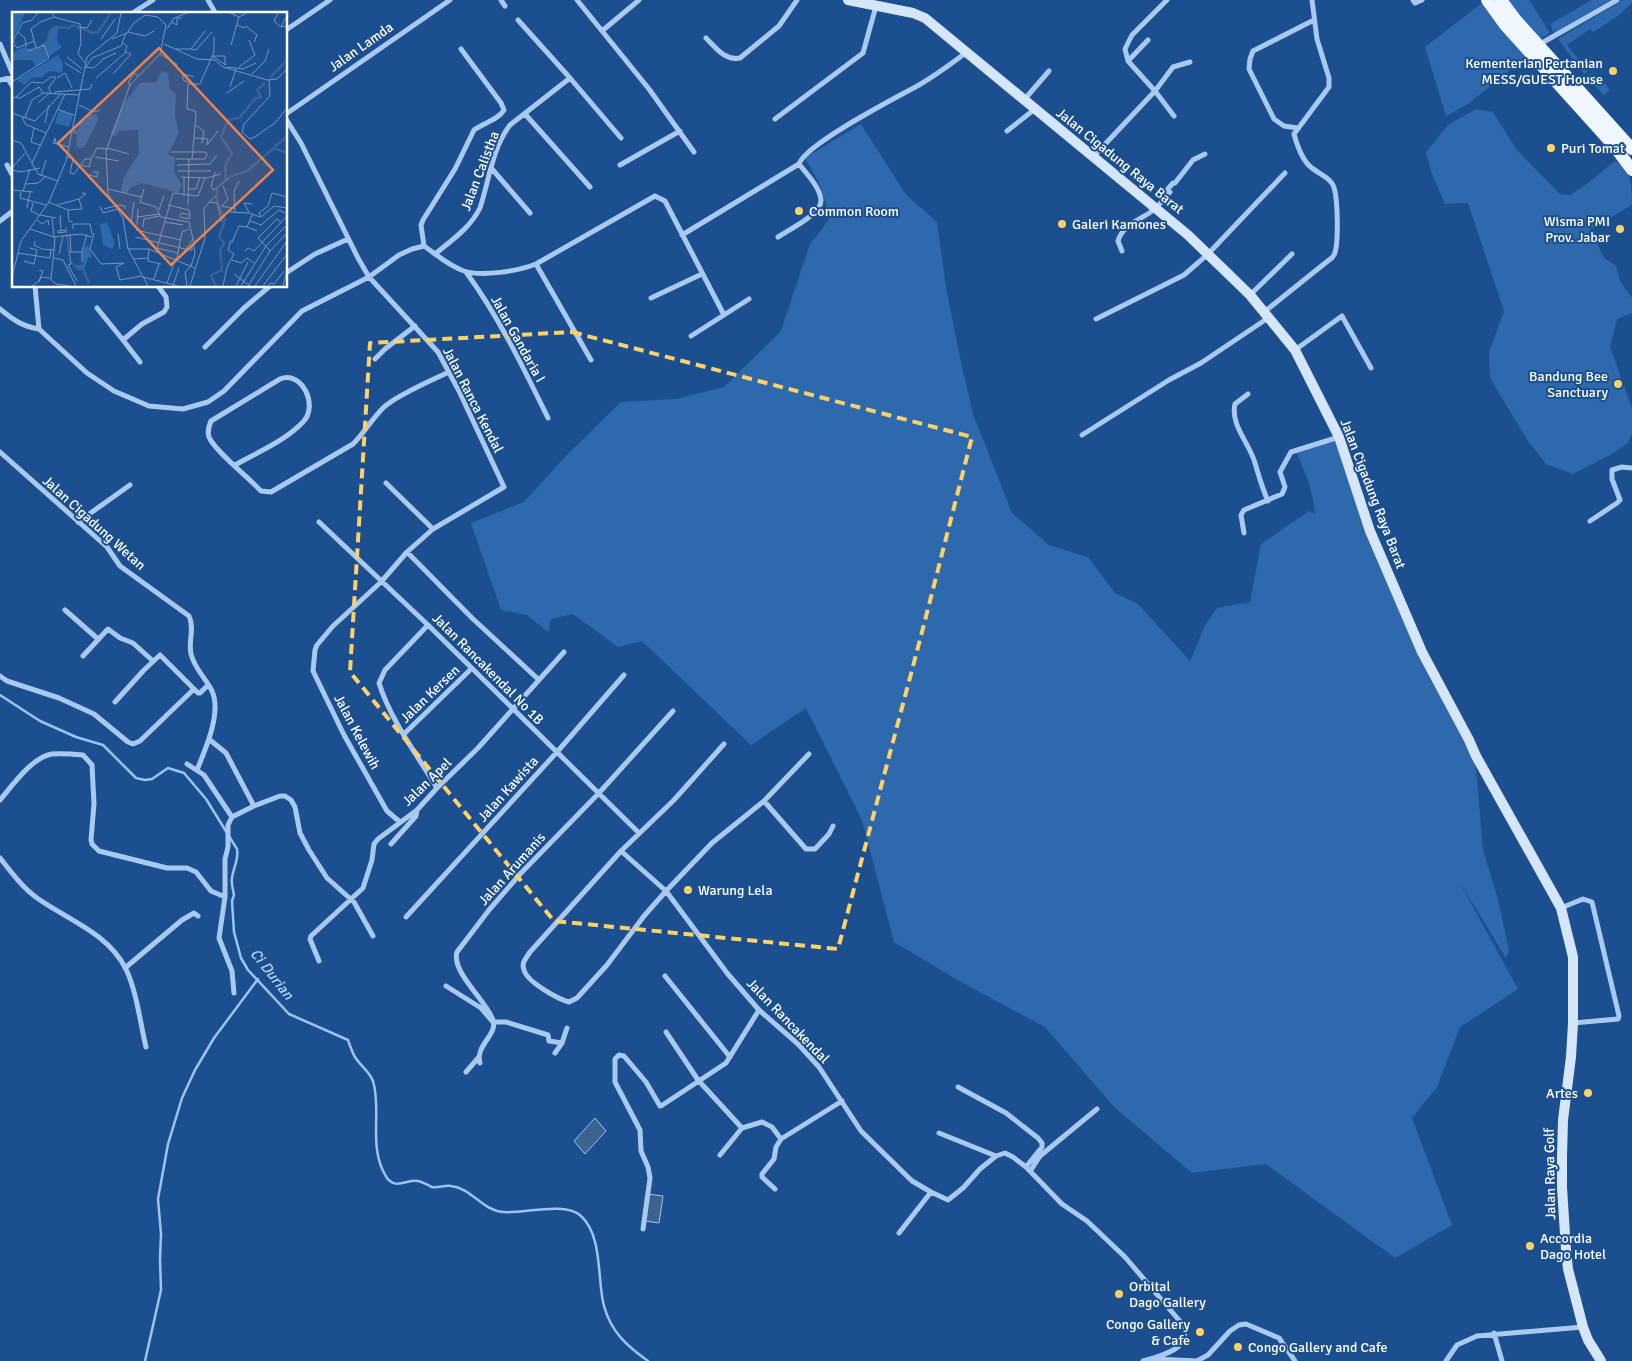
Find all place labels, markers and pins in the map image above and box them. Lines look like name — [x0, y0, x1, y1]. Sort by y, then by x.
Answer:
place label: Kementerian Pertanian MESS/GUEST House — [1465, 55, 1603, 88]
marker: Kementerian Pertanian MESS/GUEST House — [1607, 65, 1619, 77]
place label: Puri Tomat — [1561, 140, 1625, 157]
marker: Puri Tomat — [1545, 142, 1557, 154]
place label: Common Room — [809, 203, 899, 220]
marker: Common Room — [793, 205, 805, 217]
place label: Wisma PMI Prov. Jabar — [1544, 213, 1611, 246]
place label: Galeri Kamones — [1072, 216, 1166, 233]
marker: Galeri Kamones — [1056, 218, 1068, 230]
marker: Wisma PMI Prov. Jabar — [1614, 223, 1626, 235]
place label: Bandung Bee Sanctuary — [1529, 368, 1608, 401]
marker: Bandung Bee Sanctuary — [1612, 378, 1624, 390]
place label: Warung Lela — [698, 882, 773, 899]
marker: Warung Lela — [682, 884, 694, 896]
place label: Artes — [1546, 1085, 1578, 1102]
marker: Artes — [1582, 1087, 1594, 1099]
place label: Accordia Dago Hotel — [1540, 1230, 1606, 1263]
marker: Accordia Dago Hotel — [1524, 1240, 1536, 1252]
place label: Orbital Dago Gallery — [1129, 1278, 1206, 1311]
marker: Orbital Dago Gallery — [1113, 1288, 1125, 1300]
place label: Congo Gallery & Cafe — [1106, 1316, 1190, 1349]
marker: Congo Gallery & Cafe — [1194, 1326, 1206, 1338]
place label: Congo Gallery and Cafe — [1248, 1339, 1387, 1356]
marker: Congo Gallery and Cafe — [1232, 1341, 1244, 1353]

